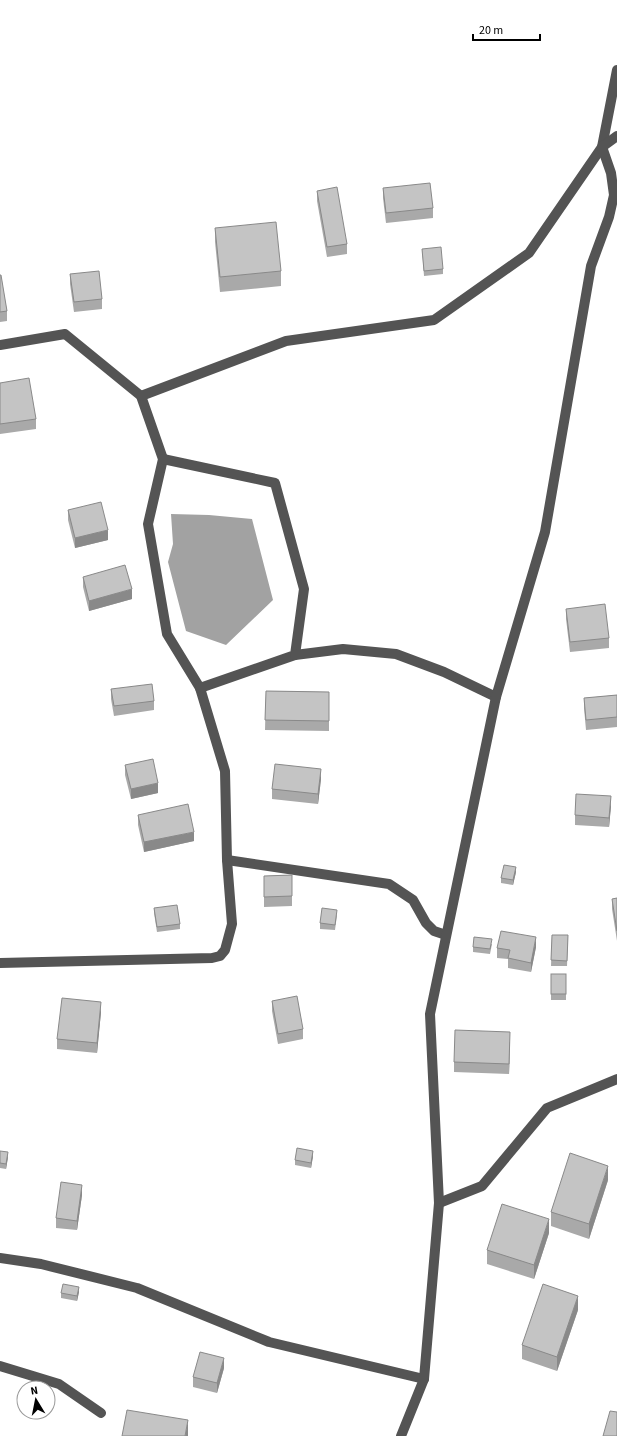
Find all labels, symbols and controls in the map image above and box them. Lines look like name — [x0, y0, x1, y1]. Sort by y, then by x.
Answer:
scale bar — [473, 16, 540, 42]
text: 20 m — [479, 22, 503, 39]
north arrow — [16, 1380, 56, 1420]
text: N — [29, 1383, 39, 1399]

